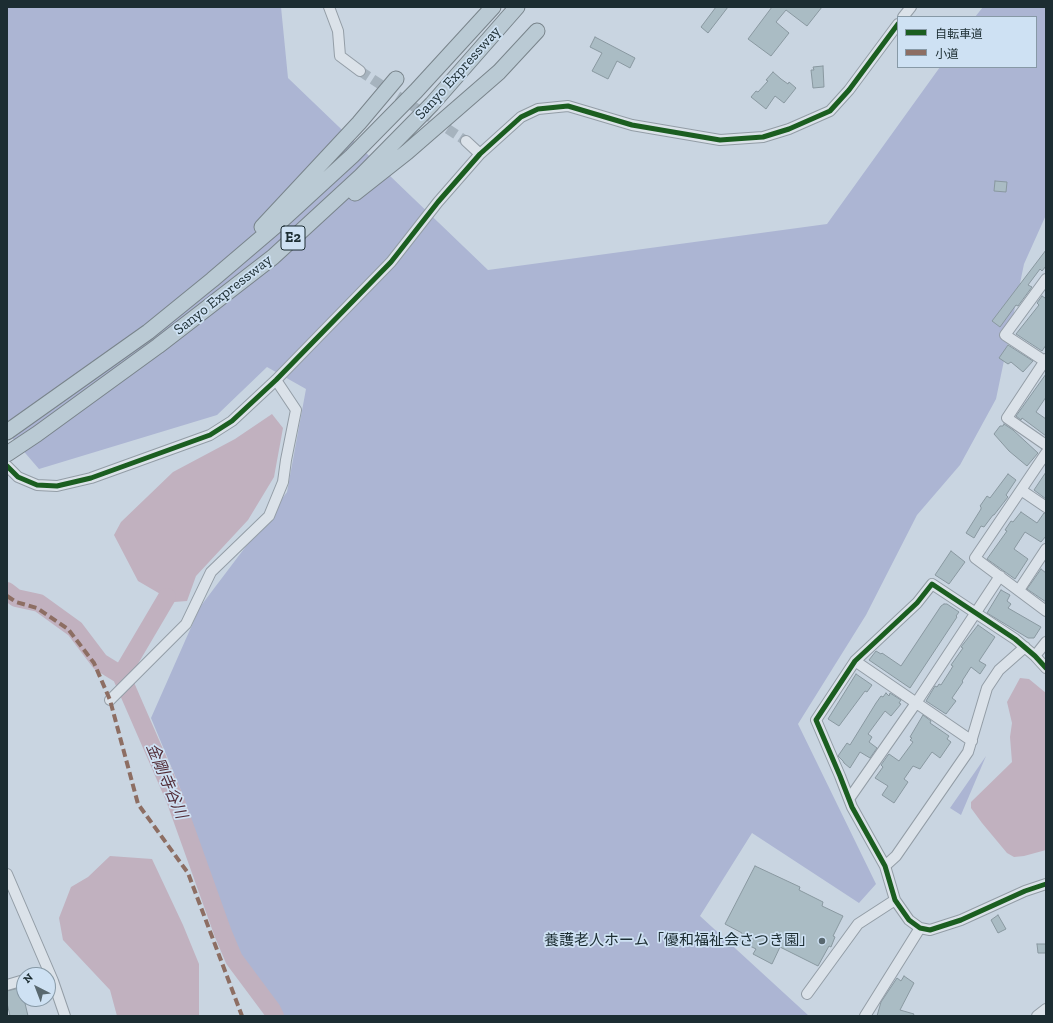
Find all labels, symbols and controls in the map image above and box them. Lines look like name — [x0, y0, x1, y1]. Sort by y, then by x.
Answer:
legend — [897, 16, 1037, 68]
street label: Sanyo Expressway — [411, 23, 505, 123]
text: 自転車道 — [935, 27, 983, 41]
text: 小道 — [935, 47, 959, 61]
road number: E2 — [281, 226, 305, 250]
street label: Sanyo Expressway — [170, 251, 276, 339]
water label: 金剛寺谷川 — [142, 740, 190, 822]
place label: 養護老人ホーム「優和福祉会さつき園」 — [544, 932, 814, 950]
marker: 養護老人ホーム「優和福祉会さつき園」 — [817, 936, 827, 946]
north arrow — [16, 967, 56, 1007]
text: N — [21, 971, 36, 986]

